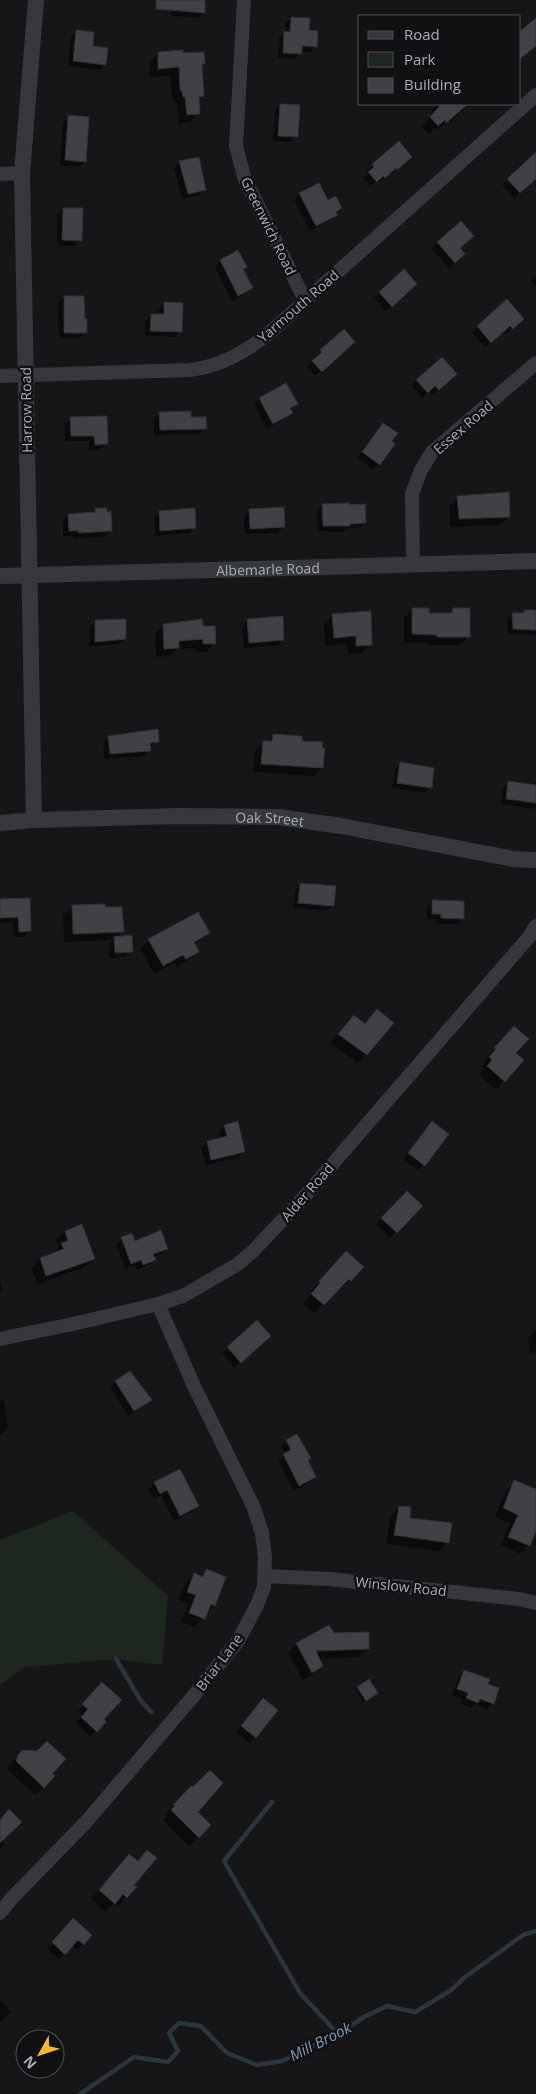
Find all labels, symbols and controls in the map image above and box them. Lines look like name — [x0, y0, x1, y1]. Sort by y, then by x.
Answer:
legend — [358, 15, 521, 105]
text: Road — [404, 24, 440, 44]
text: Park — [404, 49, 435, 69]
text: Building — [404, 74, 461, 94]
street label: Greenwich Road — [237, 174, 301, 278]
street label: Yarmouth Road — [253, 265, 343, 347]
street label: Harrow Road — [16, 367, 36, 453]
street label: Essex Road — [429, 396, 497, 458]
street label: Albemarle Road — [216, 558, 320, 579]
street label: Oak Street — [235, 807, 305, 830]
street label: Alder Road — [276, 1159, 338, 1225]
street label: Winslow Road — [354, 1572, 448, 1600]
street label: Briar Lane — [191, 1629, 247, 1694]
water label: Mill Brook — [286, 2017, 355, 2065]
north arrow — [15, 2029, 65, 2079]
text: N — [19, 2052, 41, 2073]

